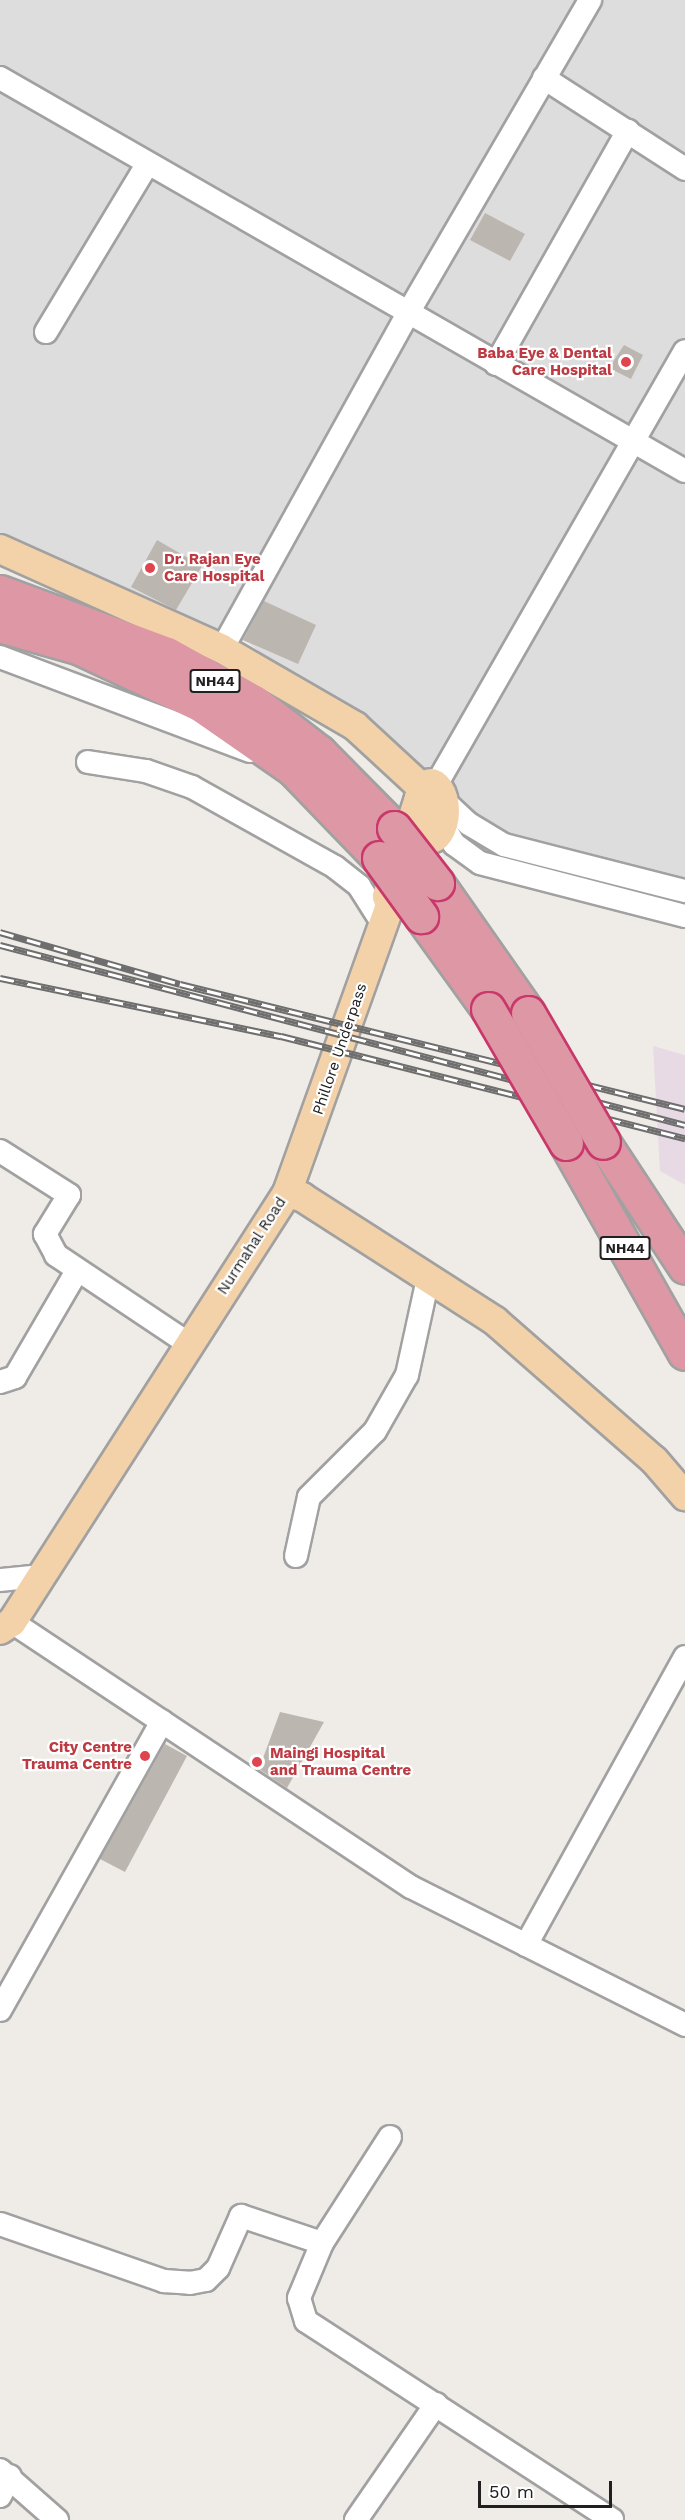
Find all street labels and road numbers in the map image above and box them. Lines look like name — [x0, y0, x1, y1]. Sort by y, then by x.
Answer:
road number: NH44 — [190, 670, 240, 692]
street label: Phillore Underpass — [309, 981, 371, 1117]
street label: Nurmahal Road — [214, 1194, 290, 1298]
road number: NH44 — [600, 1237, 650, 1259]

